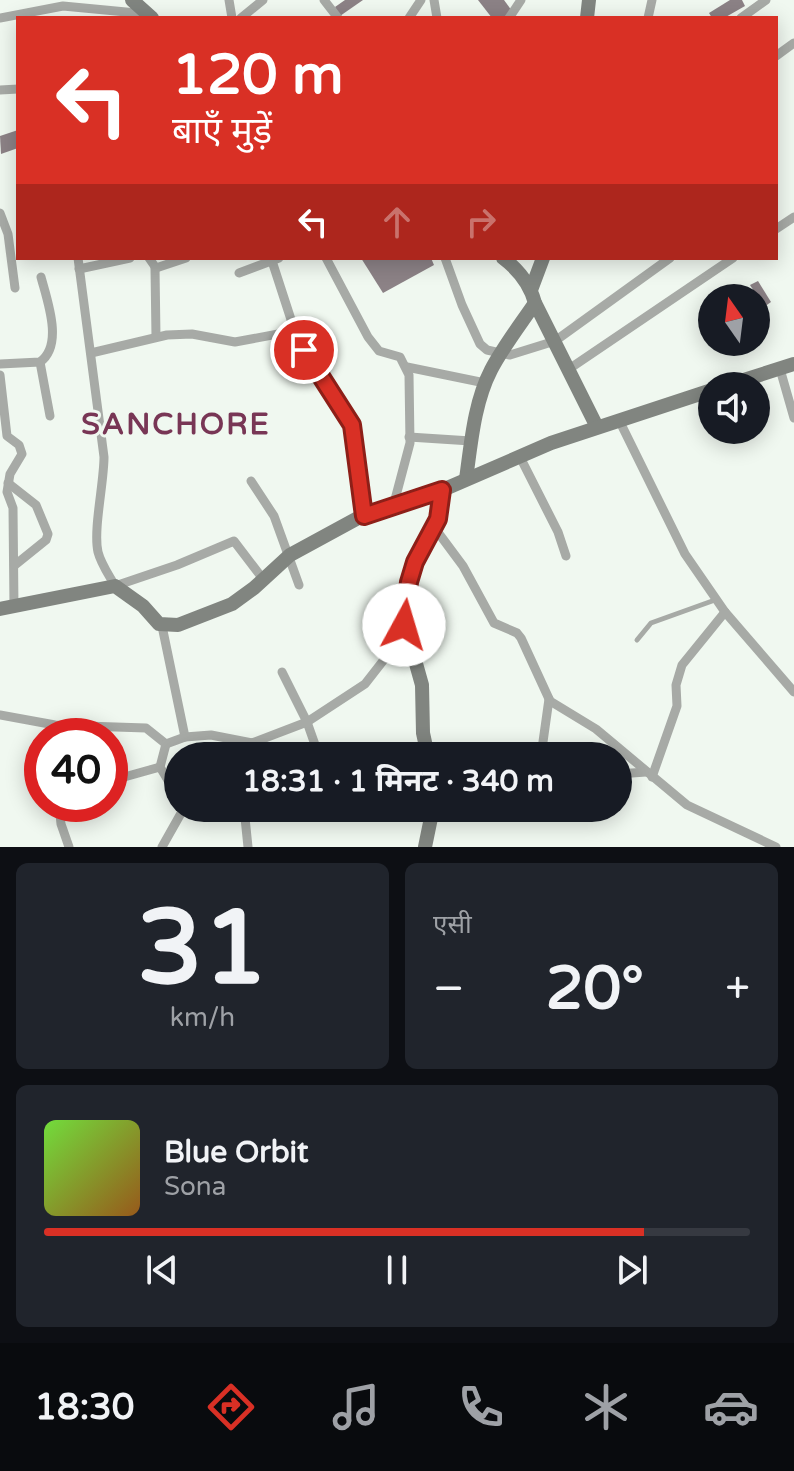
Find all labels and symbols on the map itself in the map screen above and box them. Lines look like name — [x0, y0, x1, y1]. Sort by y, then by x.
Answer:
north arrow — [698, 284, 770, 356]
pin — [270, 316, 338, 384]
district label: SANCHORE — [81, 406, 271, 443]
position arrow — [362, 583, 446, 667]
speed limit sign: 40 — [24, 718, 128, 822]

